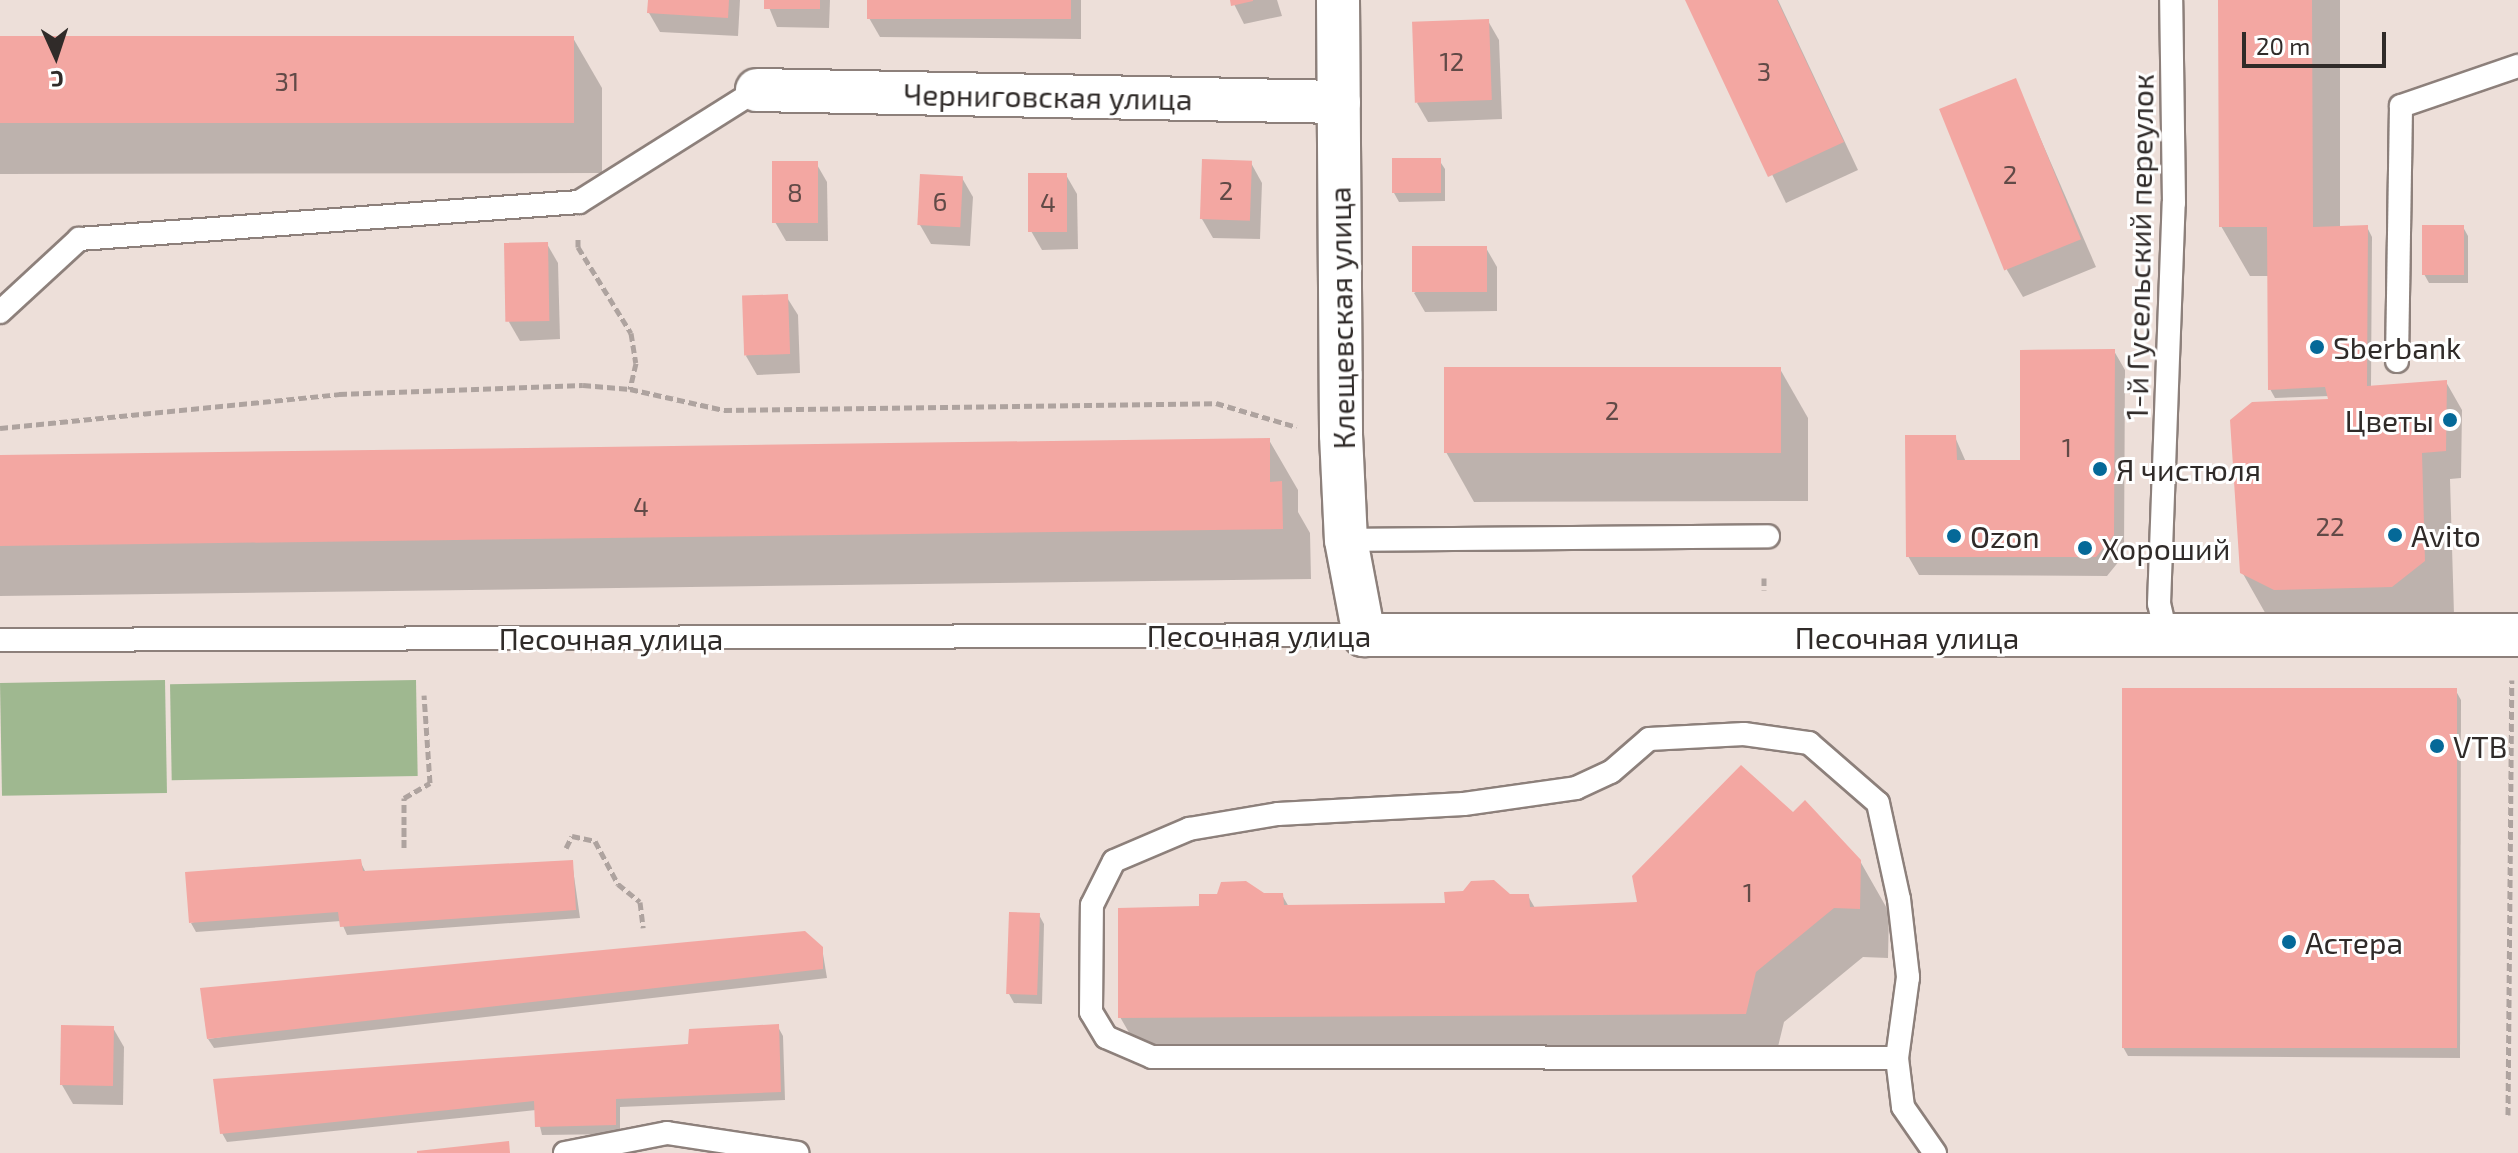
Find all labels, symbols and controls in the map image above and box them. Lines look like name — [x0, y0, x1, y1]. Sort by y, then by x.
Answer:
north arrow — [16, 16, 96, 96]
scale bar — [2246, 16, 2390, 66]
text: 20 m — [2256, 31, 2310, 60]
house number: 12 — [1440, 45, 1464, 77]
house number: 3 — [1757, 55, 1771, 87]
house number: 31 — [275, 65, 299, 97]
text: С — [50, 67, 64, 93]
street label: 1-й Гусельский переулок — [2118, 74, 2160, 420]
street label: Черниговская улица — [903, 75, 1193, 117]
house number: 2 — [2003, 158, 2017, 190]
house number: 2 — [1219, 174, 1233, 206]
house number: 8 — [787, 176, 803, 208]
house number: 6 — [933, 185, 947, 217]
house number: 4 — [1040, 186, 1056, 218]
street label: Клещевская улица — [1321, 186, 1361, 450]
place label: Sberbank — [2333, 329, 2461, 365]
marker: Sberbank — [2308, 338, 2326, 356]
house number: 2 — [1605, 394, 1619, 426]
place label: Цветы — [2345, 402, 2434, 438]
marker: Цветы — [2441, 411, 2459, 429]
house number: 1 — [2062, 431, 2072, 463]
place label: Я чистюля — [2116, 451, 2261, 487]
marker: Я чистюля — [2091, 460, 2109, 478]
house number: 4 — [633, 490, 649, 522]
house number: 22 — [2315, 510, 2345, 542]
place label: Avito — [2411, 517, 2481, 553]
place label: Ozon — [1970, 518, 2040, 554]
marker: Avito — [2386, 526, 2404, 544]
marker: Ozon — [1945, 527, 1963, 545]
place label: Хороший — [2101, 530, 2230, 566]
marker: Хороший — [2076, 539, 2094, 557]
street label: Песочная улица — [1147, 617, 1371, 653]
street label: Песочная улица — [1795, 619, 2019, 655]
street label: Песочная улица — [499, 620, 723, 656]
place label: VTB — [2453, 728, 2507, 764]
marker: VTB — [2428, 737, 2446, 755]
house number: 1 — [1743, 876, 1753, 908]
place label: Астера — [2305, 924, 2403, 960]
marker: Астера — [2280, 933, 2298, 951]

